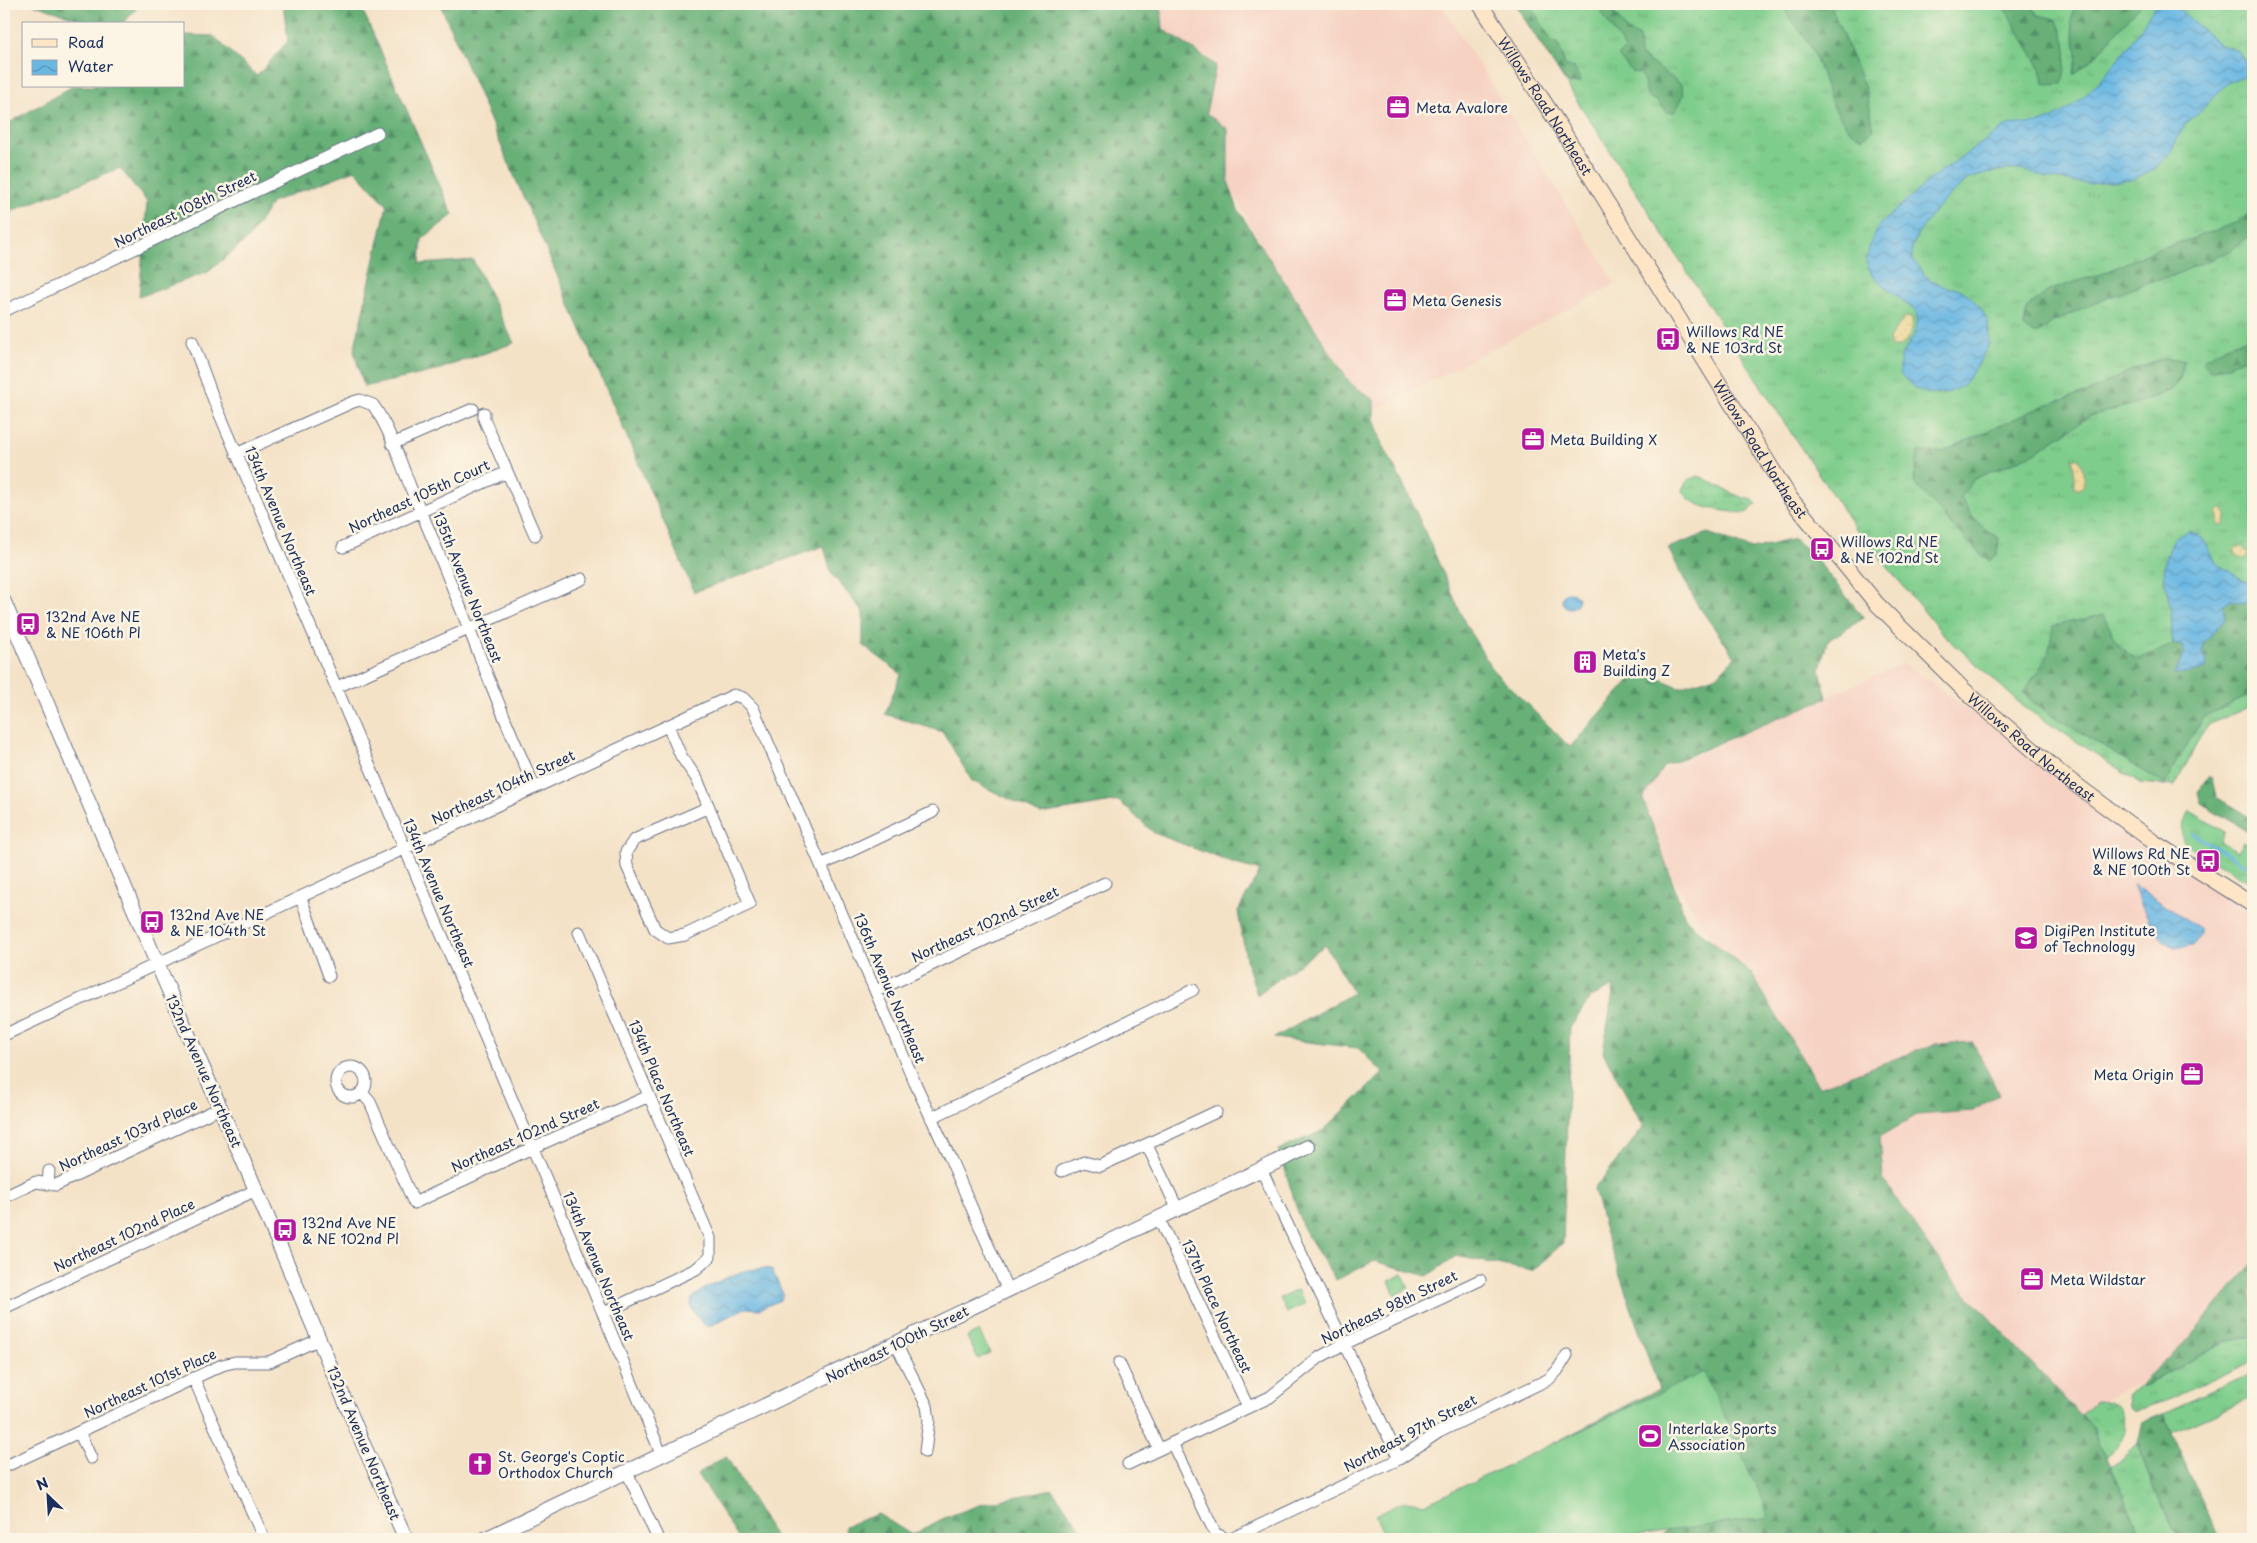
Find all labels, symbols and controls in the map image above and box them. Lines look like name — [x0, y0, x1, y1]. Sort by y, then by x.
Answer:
legend — [22, 22, 185, 88]
text: Road — [68, 30, 104, 53]
street label: Willows Road Northeast — [1493, 32, 1598, 179]
text: Water — [68, 54, 113, 77]
office icon: Meta Avalore — [1385, 94, 1411, 120]
place label: Meta Avalore — [1416, 97, 1508, 118]
street label: Northeast 108th Street — [110, 165, 260, 253]
office icon: Meta Genesis — [1382, 287, 1408, 313]
place label: Meta Genesis — [1412, 290, 1501, 311]
place label: Willows Rd NE & NE 103rd St — [1686, 321, 1784, 358]
bus stop icon: Willows Rd NE & NE 103rd St — [1655, 326, 1681, 352]
street label: Willows Road Northeast — [1709, 375, 1813, 523]
office icon: Meta Building X — [1520, 426, 1546, 452]
place label: Meta Building X — [1550, 429, 1657, 450]
street label: 134th Avenue Northeast — [240, 443, 322, 599]
street label: Northeast 105th Court — [345, 454, 493, 538]
street label: 135th Avenue Northeast — [428, 508, 508, 666]
place label: Willows Rd NE & NE 102nd St — [1840, 531, 1939, 568]
bus stop icon: Willows Rd NE & NE 102nd St — [1809, 536, 1835, 562]
place label: 132nd Ave NE & NE 106th Pl — [46, 606, 141, 643]
bus stop icon: 132nd Ave NE & NE 106th Pl — [15, 611, 41, 637]
place label: Meta's Building Z — [1602, 644, 1670, 681]
building icon: Meta's Building Z — [1572, 649, 1598, 675]
street label: Willows Road Northeast — [1963, 687, 2100, 807]
street label: Northeast 104th Street — [428, 744, 579, 830]
street label: 134th Avenue Northeast — [398, 815, 480, 971]
place label: Willows Rd NE & NE 100th St — [2092, 843, 2190, 880]
bus stop icon: Willows Rd NE & NE 100th St — [2195, 848, 2221, 874]
street label: Northeast 102nd Street — [908, 880, 1062, 967]
place label: 132nd Ave NE & NE 104th St — [170, 904, 266, 941]
bus stop icon: 132nd Ave NE & NE 104th St — [139, 909, 165, 935]
street label: 136th Avenue Northeast — [849, 910, 931, 1067]
place label: DigiPen Institute of Technology — [2044, 920, 2156, 957]
school or university icon: DigiPen Institute of Technology — [2013, 925, 2039, 951]
street label: 132nd Avenue Northeast — [161, 991, 247, 1151]
street label: 134th Place Northeast — [624, 1016, 700, 1160]
office icon: Meta Origin — [2179, 1061, 2205, 1087]
place label: Meta Origin — [2093, 1064, 2174, 1085]
street label: Northeast 103rd Place — [55, 1093, 201, 1176]
street label: Northeast 102nd Street — [447, 1093, 603, 1177]
street label: 134th Avenue Northeast — [558, 1188, 640, 1344]
street label: Northeast 102nd Place — [50, 1193, 198, 1277]
place label: 132nd Ave NE & NE 102nd Pl — [302, 1212, 399, 1249]
bus stop icon: 132nd Ave NE & NE 102nd Pl — [272, 1217, 298, 1243]
street label: 137th Place Northeast — [1177, 1236, 1257, 1377]
street label: Northeast 98th Street — [1317, 1265, 1461, 1349]
office icon: Meta Wildstar — [2019, 1266, 2045, 1292]
place label: Meta Wildstar — [2050, 1269, 2146, 1290]
street label: Northeast 100th Street — [822, 1300, 972, 1388]
street label: Northeast 101st Place — [80, 1343, 220, 1423]
street label: 132nd Avenue Northeast — [322, 1363, 406, 1524]
street label: Northeast 97th Street — [1340, 1389, 1481, 1477]
place label: Interlake Sports Association — [1668, 1418, 1777, 1455]
sports icon: Interlake Sports Association — [1637, 1423, 1663, 1449]
place label: St. George's Coptic Orthodox Church — [498, 1446, 625, 1483]
church icon: St. George's Coptic Orthodox Church — [467, 1451, 493, 1477]
north arrow — [22, 1470, 72, 1520]
text: N — [33, 1472, 52, 1496]

